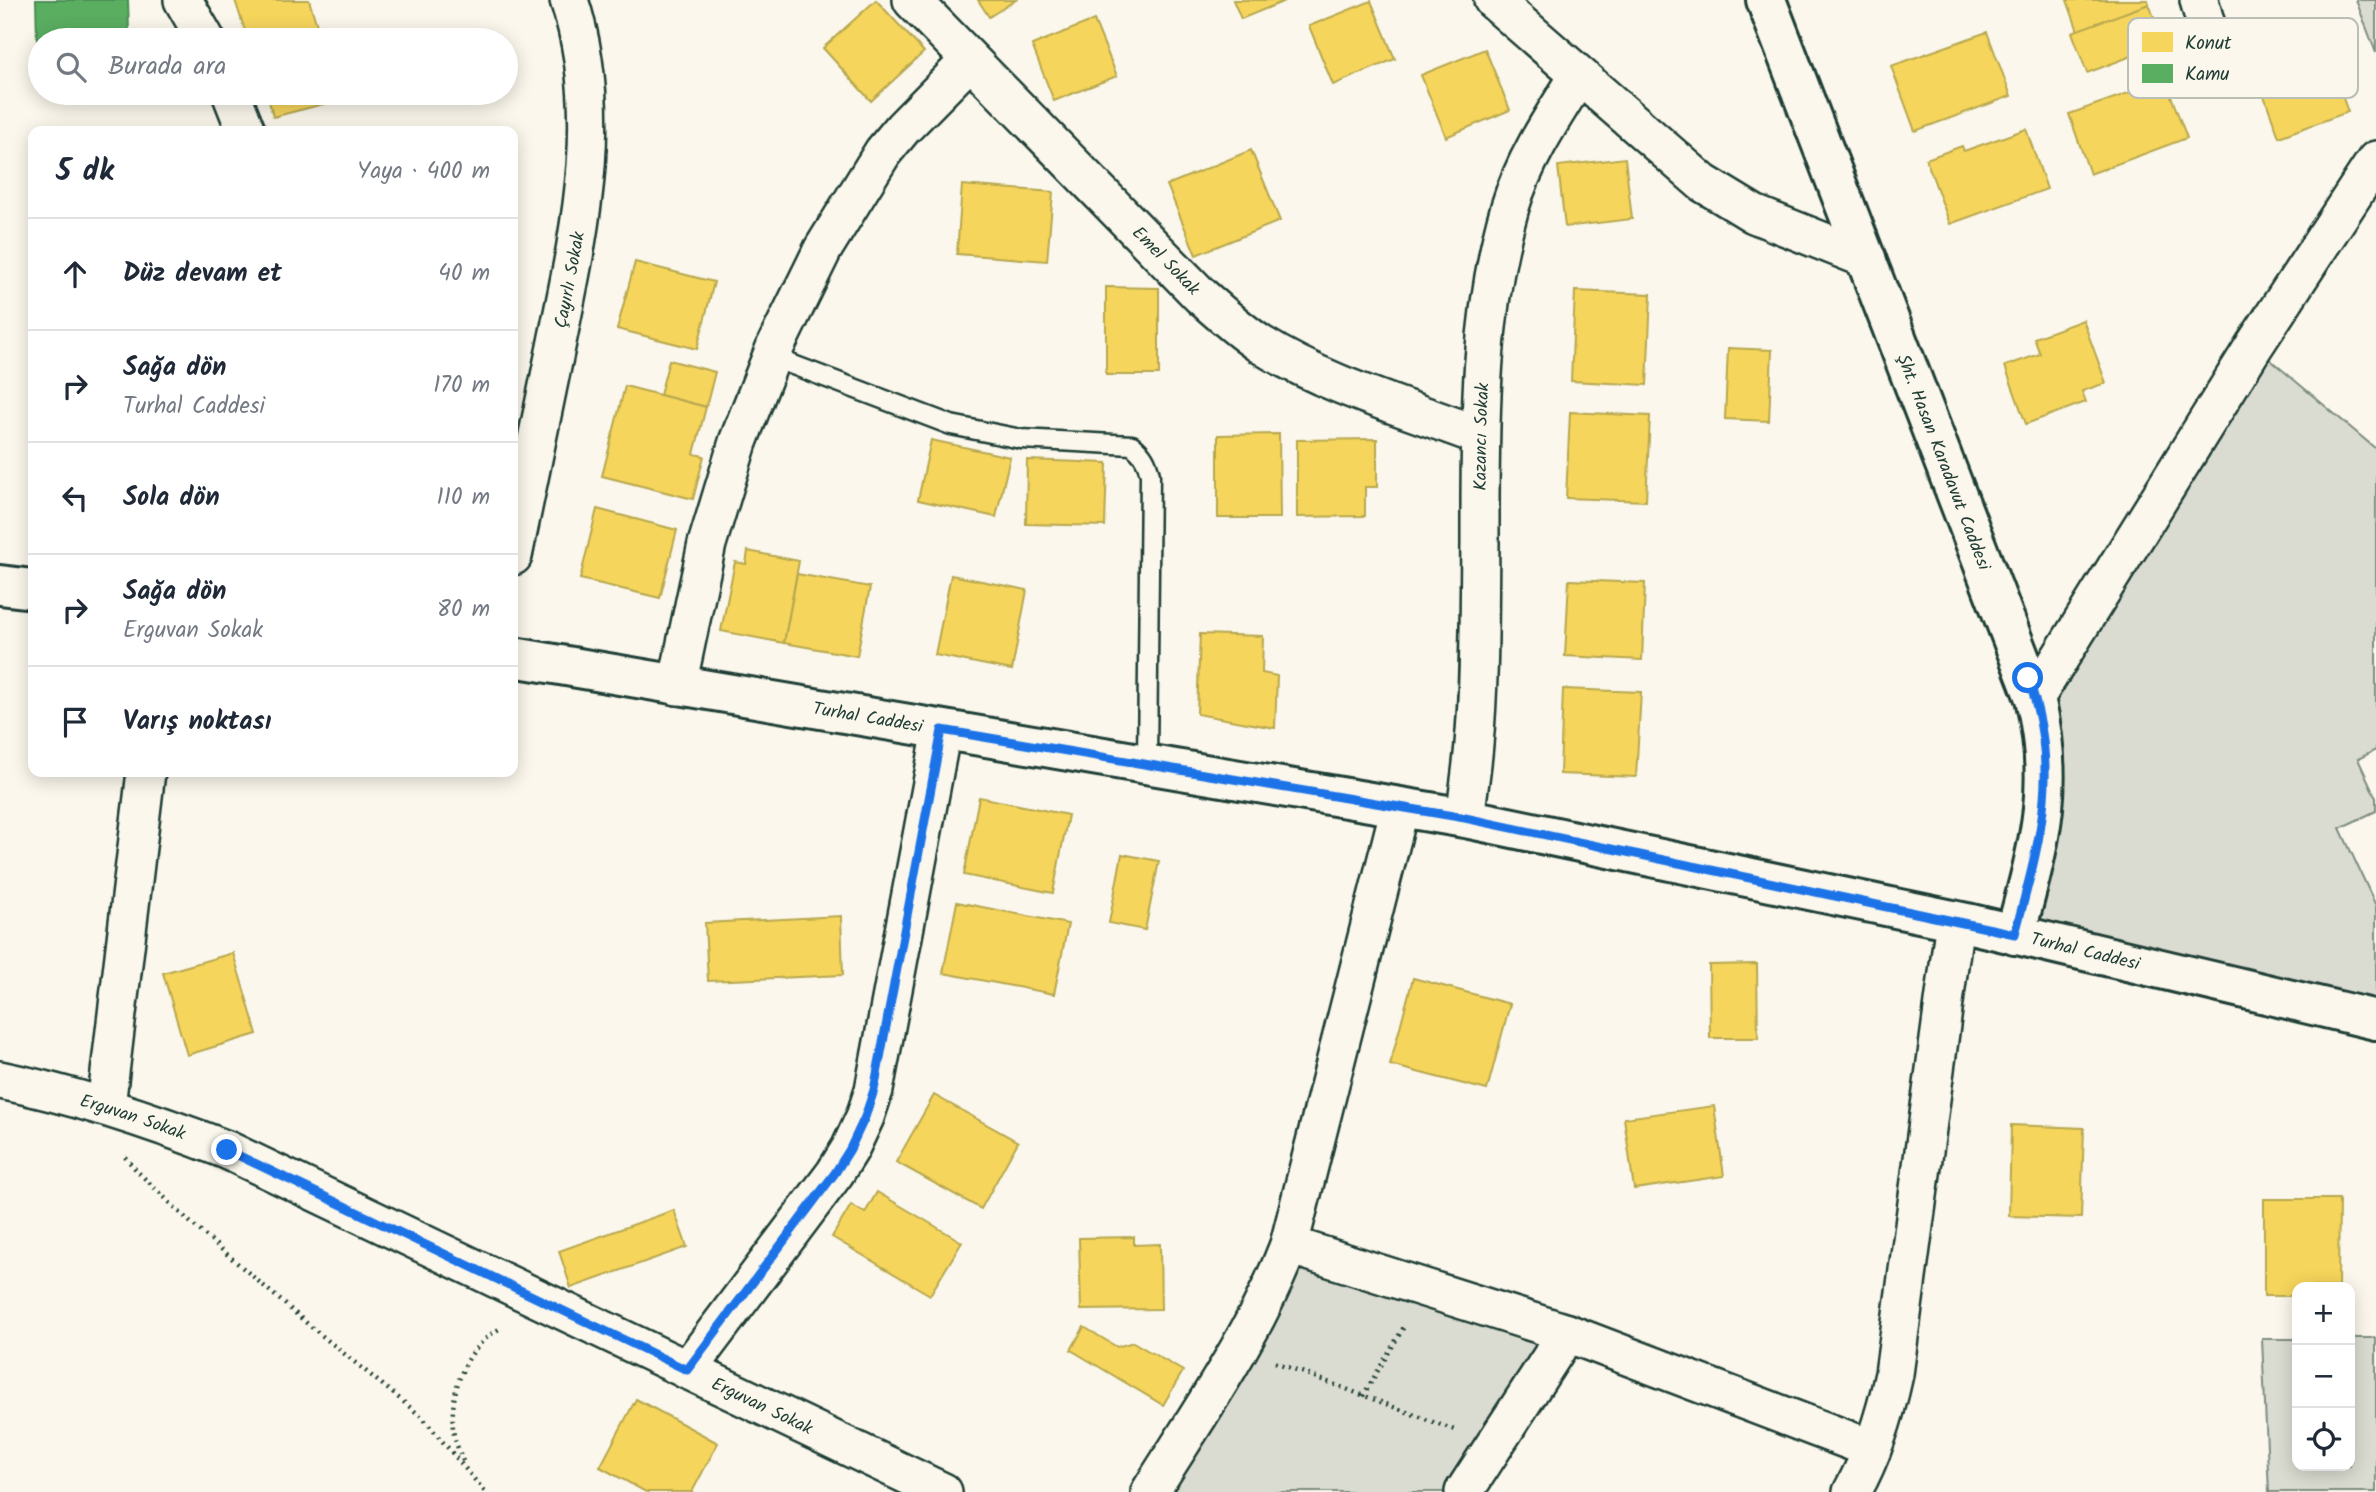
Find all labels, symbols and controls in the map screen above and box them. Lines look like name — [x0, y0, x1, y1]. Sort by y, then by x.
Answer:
legend — [2128, 18, 2358, 98]
search box — [28, 28, 518, 105]
text: Konut — [2185, 29, 2232, 59]
text: Burada ara — [108, 46, 226, 88]
icon: search — [52, 48, 90, 86]
text: Kamu — [2185, 60, 2229, 90]
text: 5 dk — [56, 148, 114, 196]
text: Yaya · 400 m — [357, 154, 490, 190]
street label: Emel Sokak — [1124, 220, 1207, 303]
street label: Çayırlı Sokak — [547, 229, 594, 331]
text: Düz devam et — [123, 253, 282, 295]
icon: ahead — [56, 255, 94, 293]
text: 40 m — [438, 256, 490, 292]
text: Sağa dön — [123, 347, 226, 389]
street label: Şht. Hasan Karadavut Caddesi — [1888, 350, 1998, 576]
icon: right — [56, 367, 94, 405]
text: 170 m — [433, 368, 490, 404]
street label: Kazancı Sokak — [1467, 381, 1499, 491]
text: Turhal Caddesi — [123, 389, 265, 425]
text: Sola dön — [123, 477, 220, 519]
icon: left — [56, 479, 94, 517]
text: 110 m — [437, 480, 490, 516]
text: Sağa dön — [123, 571, 226, 613]
icon: right — [56, 591, 94, 629]
text: 80 m — [437, 592, 490, 628]
text: Erguvan Sokak — [123, 613, 263, 649]
route start — [2012, 662, 2043, 693]
street label: Turhal Caddesi — [810, 695, 926, 742]
text: Varış noktası — [123, 701, 271, 743]
icon: arrive — [56, 703, 94, 741]
street label: Turhal Caddesi — [2027, 926, 2143, 980]
street label: Erguvan Sokak — [76, 1087, 190, 1149]
route end — [211, 1134, 242, 1165]
map controls — [2292, 1282, 2355, 1471]
button: + — [2292, 1282, 2355, 1345]
button: − — [2292, 1345, 2355, 1408]
street label: Erguvan Sokak — [706, 1370, 818, 1444]
button: locate — [2292, 1408, 2355, 1471]

